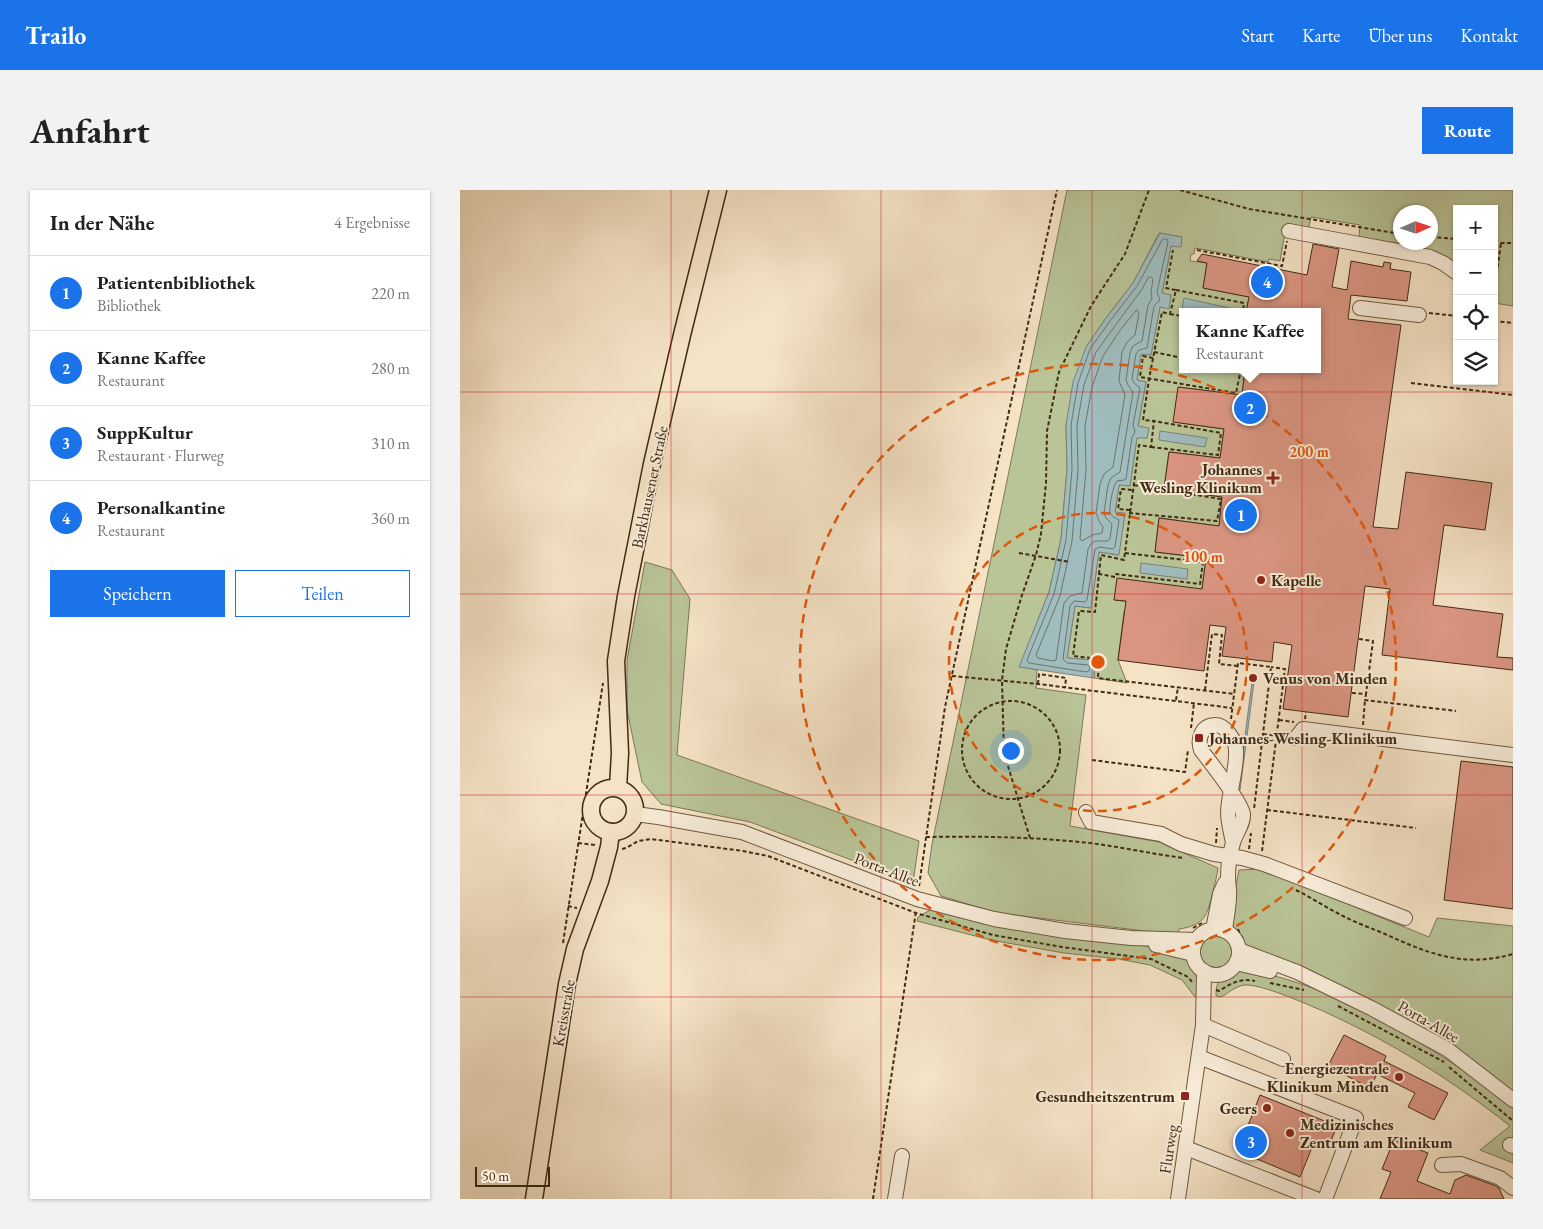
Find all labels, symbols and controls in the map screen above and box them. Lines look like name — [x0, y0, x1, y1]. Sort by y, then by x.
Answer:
text: Trailo — [25, 20, 86, 51]
text: Start — [1241, 24, 1274, 47]
text: Karte — [1302, 24, 1340, 47]
text: Über uns — [1368, 24, 1432, 47]
text: Kontakt — [1460, 24, 1518, 47]
button: Route — [1422, 107, 1513, 154]
text: Anfahrt — [30, 108, 150, 153]
north arrow — [1393, 205, 1438, 250]
map controls — [1453, 205, 1498, 385]
button: + — [1453, 205, 1498, 250]
text: In der Nähe — [50, 209, 155, 236]
text: 4 Ergebnisse — [334, 212, 410, 233]
button: − — [1453, 250, 1498, 295]
pin: 4 — [1251, 263, 1283, 301]
text: Patientenbibliothek — [97, 270, 255, 295]
text: 1 — [62, 283, 70, 304]
text: 220 m — [371, 283, 410, 304]
text: Bibliothek — [97, 295, 161, 316]
button: locate — [1453, 295, 1498, 340]
popup — [1179, 308, 1321, 373]
text: Kanne Kaffee — [1196, 318, 1304, 343]
button: layers — [1453, 340, 1498, 385]
text: Restaurant — [1196, 343, 1264, 364]
text: Kanne Kaffee — [97, 345, 206, 370]
text: 2 — [62, 358, 70, 379]
text: 280 m — [371, 358, 410, 379]
text: Restaurant — [97, 370, 165, 391]
pin: 2 — [1234, 389, 1266, 427]
text: SuppKultur — [97, 420, 193, 445]
street label: Barkhausener Straße — [626, 424, 673, 550]
text: 3 — [62, 433, 70, 454]
text: 310 m — [371, 433, 410, 454]
text: 200 m — [1289, 442, 1329, 461]
text: Restaurant · Flurweg — [97, 445, 224, 466]
place label: Johannes Wesling Klinikum — [1139, 459, 1262, 498]
marker: Johannes Wesling Klinikum — [1266, 471, 1280, 485]
text: Personalkantine — [97, 495, 225, 520]
pin: 1 — [1225, 496, 1257, 534]
text: 4 — [62, 508, 70, 529]
text: 360 m — [371, 508, 410, 529]
text: Restaurant — [97, 520, 165, 541]
text: 100 m — [1183, 547, 1223, 566]
button: Speichern — [50, 570, 225, 617]
button: Teilen — [235, 570, 410, 617]
place label: Kapelle — [1271, 570, 1322, 591]
marker: Kapelle — [1255, 574, 1267, 586]
centre of rings — [1089, 653, 1107, 671]
place label: Venus von Minden — [1263, 668, 1388, 689]
marker: Venus von Minden — [1247, 672, 1259, 684]
place label: Johannes-Wesling-Klinikum — [1207, 728, 1397, 749]
marker: Johannes-Wesling-Klinikum — [1193, 732, 1205, 744]
your location — [998, 738, 1024, 764]
street label: Porta-Allee — [851, 847, 922, 891]
street label: Kreisstraße — [547, 978, 580, 1048]
street label: Porta-Allee — [1394, 995, 1464, 1048]
place label: Energiezentrale Klinikum Minden — [1267, 1058, 1389, 1097]
marker: Energiezentrale Klinikum Minden — [1393, 1071, 1405, 1083]
place label: Gesundheitszentrum — [1035, 1086, 1175, 1107]
marker: Gesundheitszentrum — [1179, 1090, 1191, 1102]
place label: Geers — [1220, 1098, 1257, 1119]
marker: Geers — [1261, 1102, 1273, 1114]
place label: Medizinisches Zentrum am Klinikum — [1300, 1114, 1453, 1153]
street label: Flurweg — [1154, 1122, 1183, 1175]
pin: 3 — [1235, 1123, 1267, 1161]
marker: Medizinisches Zentrum am Klinikum — [1284, 1127, 1296, 1139]
scale bar — [475, 1164, 550, 1187]
text: 50 m — [482, 1167, 509, 1185]

